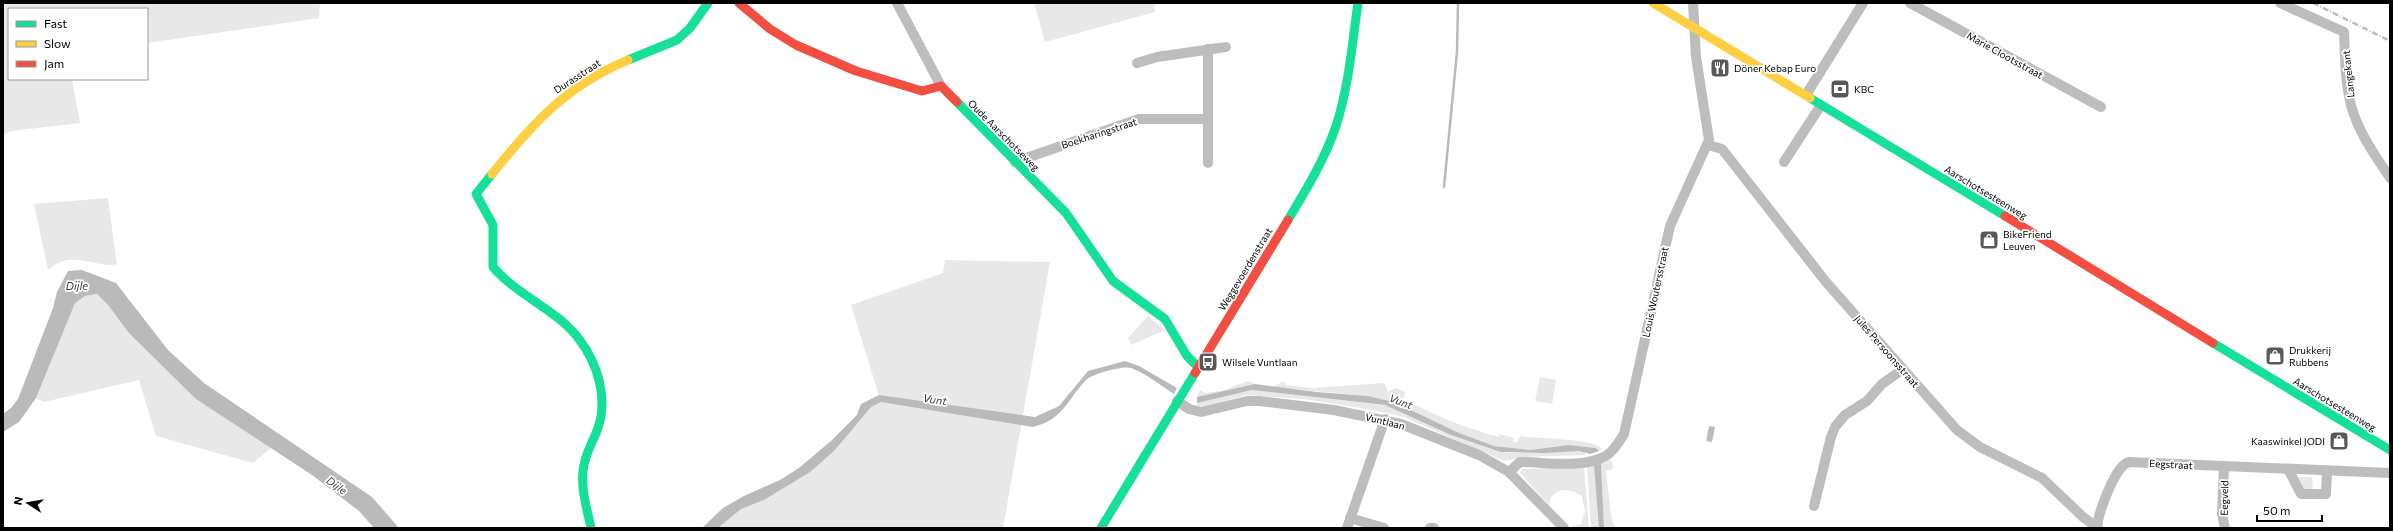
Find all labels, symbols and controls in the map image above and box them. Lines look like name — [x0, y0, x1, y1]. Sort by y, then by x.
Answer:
legend — [8, 8, 148, 80]
text: Fast — [44, 16, 67, 30]
street label: Marie Clootsstraat — [1965, 29, 2045, 81]
text: Slow — [44, 36, 71, 50]
street label: Langekant — [2340, 50, 2356, 98]
text: Jam — [44, 56, 64, 71]
street label: Durasstraat — [551, 56, 603, 96]
restaurant icon: Döner Kebap Euro — [1709, 57, 1731, 79]
place label: Döner Kebap Euro — [1734, 62, 1816, 74]
bank icon: KBC — [1829, 78, 1851, 100]
place label: KBC — [1854, 83, 1874, 95]
street label: Oude Aarschotseweg — [966, 97, 1043, 174]
street label: Boekharingstraat — [1060, 115, 1138, 151]
street label: Aarschotsesteenweg — [1943, 163, 2030, 222]
street label: Weggevoerdenstraat — [1216, 225, 1274, 313]
place label: BikeFriend Leuven — [2003, 228, 2052, 252]
shop icon: BikeFriend Leuven — [1978, 229, 2000, 251]
street label: Louis Woutersstraat — [1640, 246, 1670, 338]
water label: Dijle — [66, 279, 88, 292]
street label: Jules Persoonsstraat — [1852, 312, 1922, 390]
place label: Drukkerij Rubbens — [2289, 344, 2331, 368]
shop icon: Drukkerij Rubbens — [2264, 345, 2286, 367]
bus stop icon: Wilsele Vuntlaan — [1197, 351, 1219, 373]
place label: Wilsele Vuntlaan — [1222, 356, 1297, 368]
street label: Aarschotsesteenweg — [2292, 375, 2379, 434]
water label: Vunt — [922, 391, 948, 407]
water label: Vunt — [1388, 391, 1415, 411]
street label: Vuntlaan — [1364, 410, 1406, 432]
shop icon: Kaaswinkel JODI — [2328, 430, 2350, 452]
place label: Kaaswinkel JODI — [2251, 435, 2325, 447]
street label: Eegstraat — [2149, 457, 2193, 471]
water label: Dijle — [324, 473, 350, 497]
street label: Eegveld — [2218, 480, 2230, 516]
north arrow — [8, 483, 48, 523]
text: N — [11, 495, 25, 506]
scale bar — [2257, 497, 2322, 523]
text: 50 m — [2263, 503, 2291, 517]

